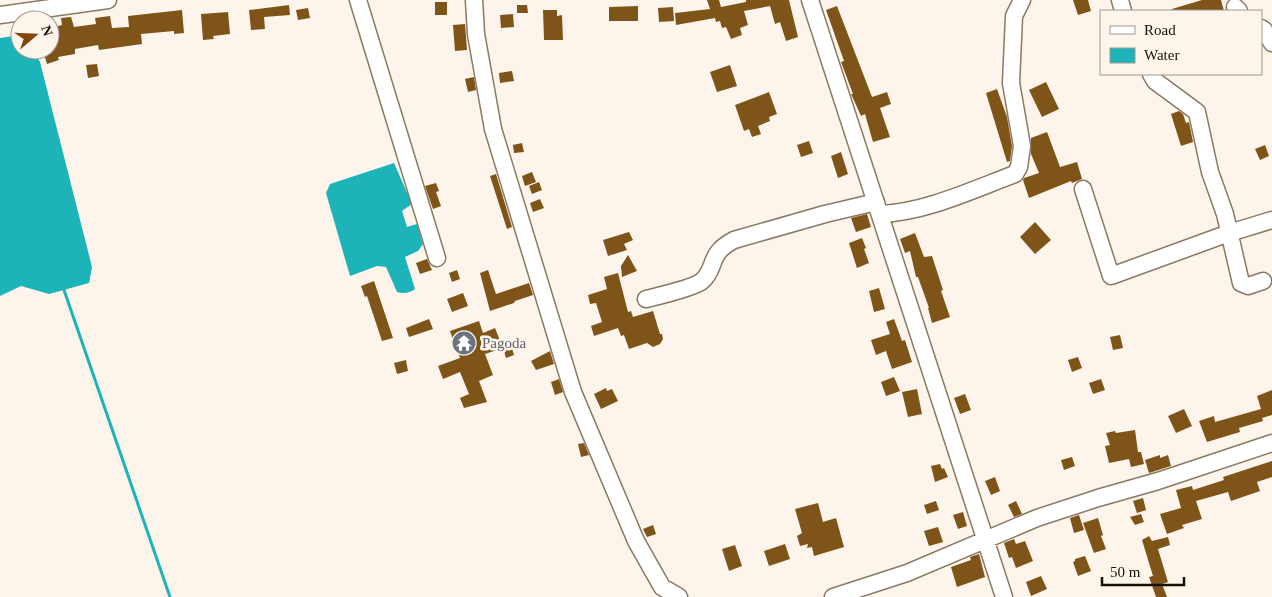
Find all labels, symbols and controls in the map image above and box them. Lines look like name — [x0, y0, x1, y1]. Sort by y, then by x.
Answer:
north arrow — [10, 10, 60, 60]
legend — [1100, 10, 1262, 75]
text: Road — [1144, 22, 1176, 38]
text: N — [38, 24, 56, 38]
text: Water — [1144, 47, 1179, 63]
temple icon: Pagoda — [451, 330, 477, 356]
place label: Pagoda — [482, 335, 527, 351]
scale bar — [1102, 554, 1184, 586]
text: 50 m — [1110, 564, 1141, 580]

